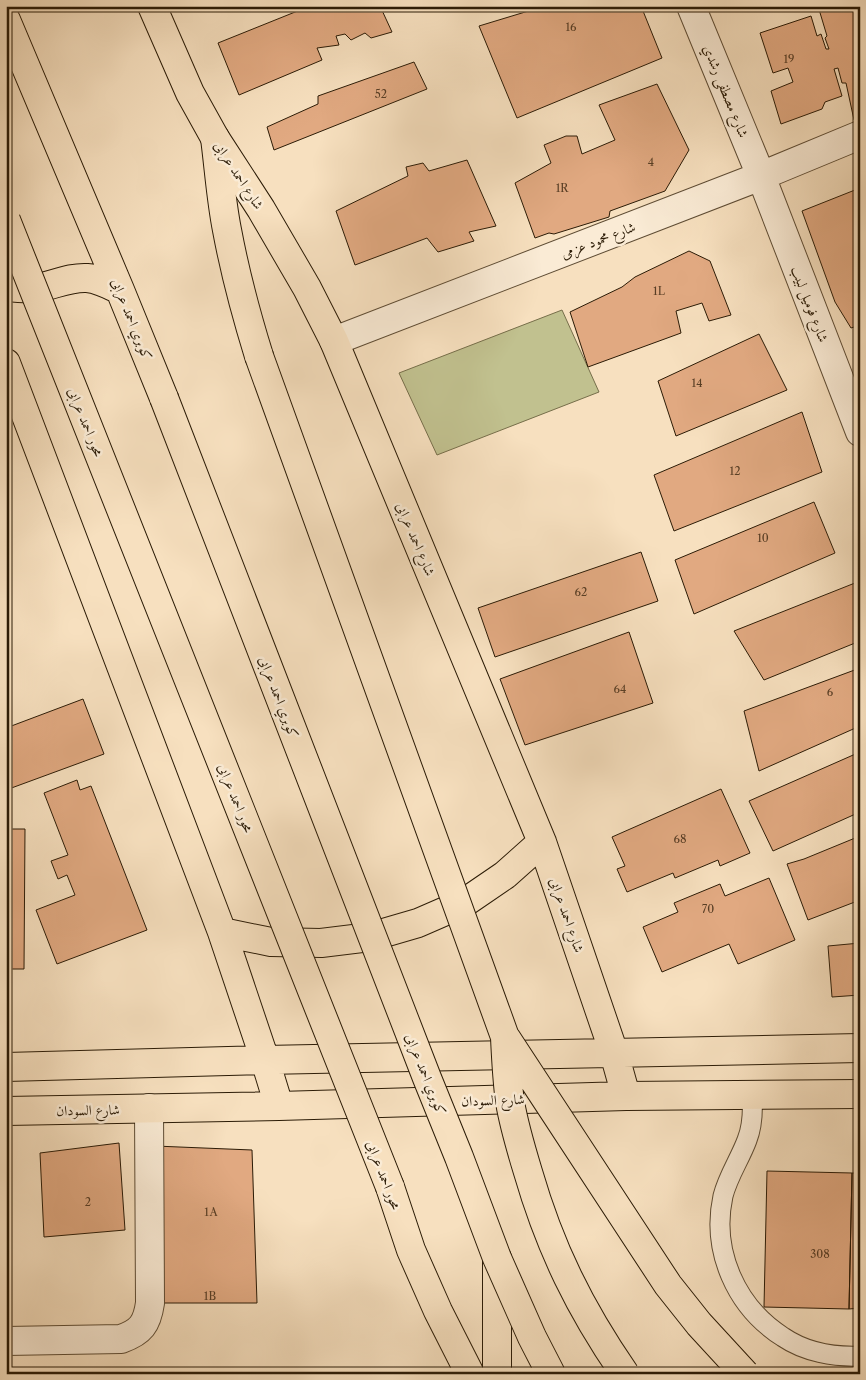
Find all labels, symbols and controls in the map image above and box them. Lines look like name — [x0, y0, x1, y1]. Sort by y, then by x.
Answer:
house number: 16 — [565, 20, 577, 34]
street label: شارع مصطفى رشدي — [696, 42, 753, 141]
house number: 19 — [783, 52, 795, 66]
house number: 52 — [375, 87, 387, 101]
street label: شارع احمد عرابى — [208, 137, 268, 214]
house number: 4 — [648, 155, 654, 169]
house number: 1R — [556, 181, 569, 195]
street label: شارع محمود عزمى — [558, 218, 639, 265]
street label: شارع فوميل لبيب — [784, 263, 833, 346]
street label: كوبري احمد عرابى — [105, 276, 157, 364]
house number: 1L — [653, 284, 666, 298]
house number: 14 — [692, 376, 702, 390]
street label: محور احمد عرابى — [63, 385, 108, 460]
house number: 12 — [730, 464, 740, 478]
street label: شارع احمد عرابى — [390, 499, 440, 580]
house number: 10 — [757, 531, 769, 545]
house number: 62 — [575, 585, 587, 599]
street label: كوبري احمد عرابى — [252, 653, 303, 742]
house number: 64 — [614, 682, 626, 696]
house number: 6 — [827, 685, 834, 699]
street label: محور احمد عرابى — [213, 761, 258, 836]
house number: 68 — [674, 832, 686, 846]
street label: شارع احمد عرابى — [543, 875, 588, 956]
house number: 70 — [702, 902, 714, 916]
street label: كوبري احمد عرابى — [399, 1031, 451, 1119]
street label: شارع السودان — [461, 1090, 525, 1113]
street label: شارع السودان — [56, 1100, 120, 1123]
street label: محور احمد عرابى — [362, 1138, 406, 1213]
house number: 2 — [85, 1195, 91, 1209]
house number: 1A — [204, 1205, 218, 1219]
house number: 308 — [810, 1247, 830, 1261]
house number: 1B — [204, 1289, 216, 1303]

